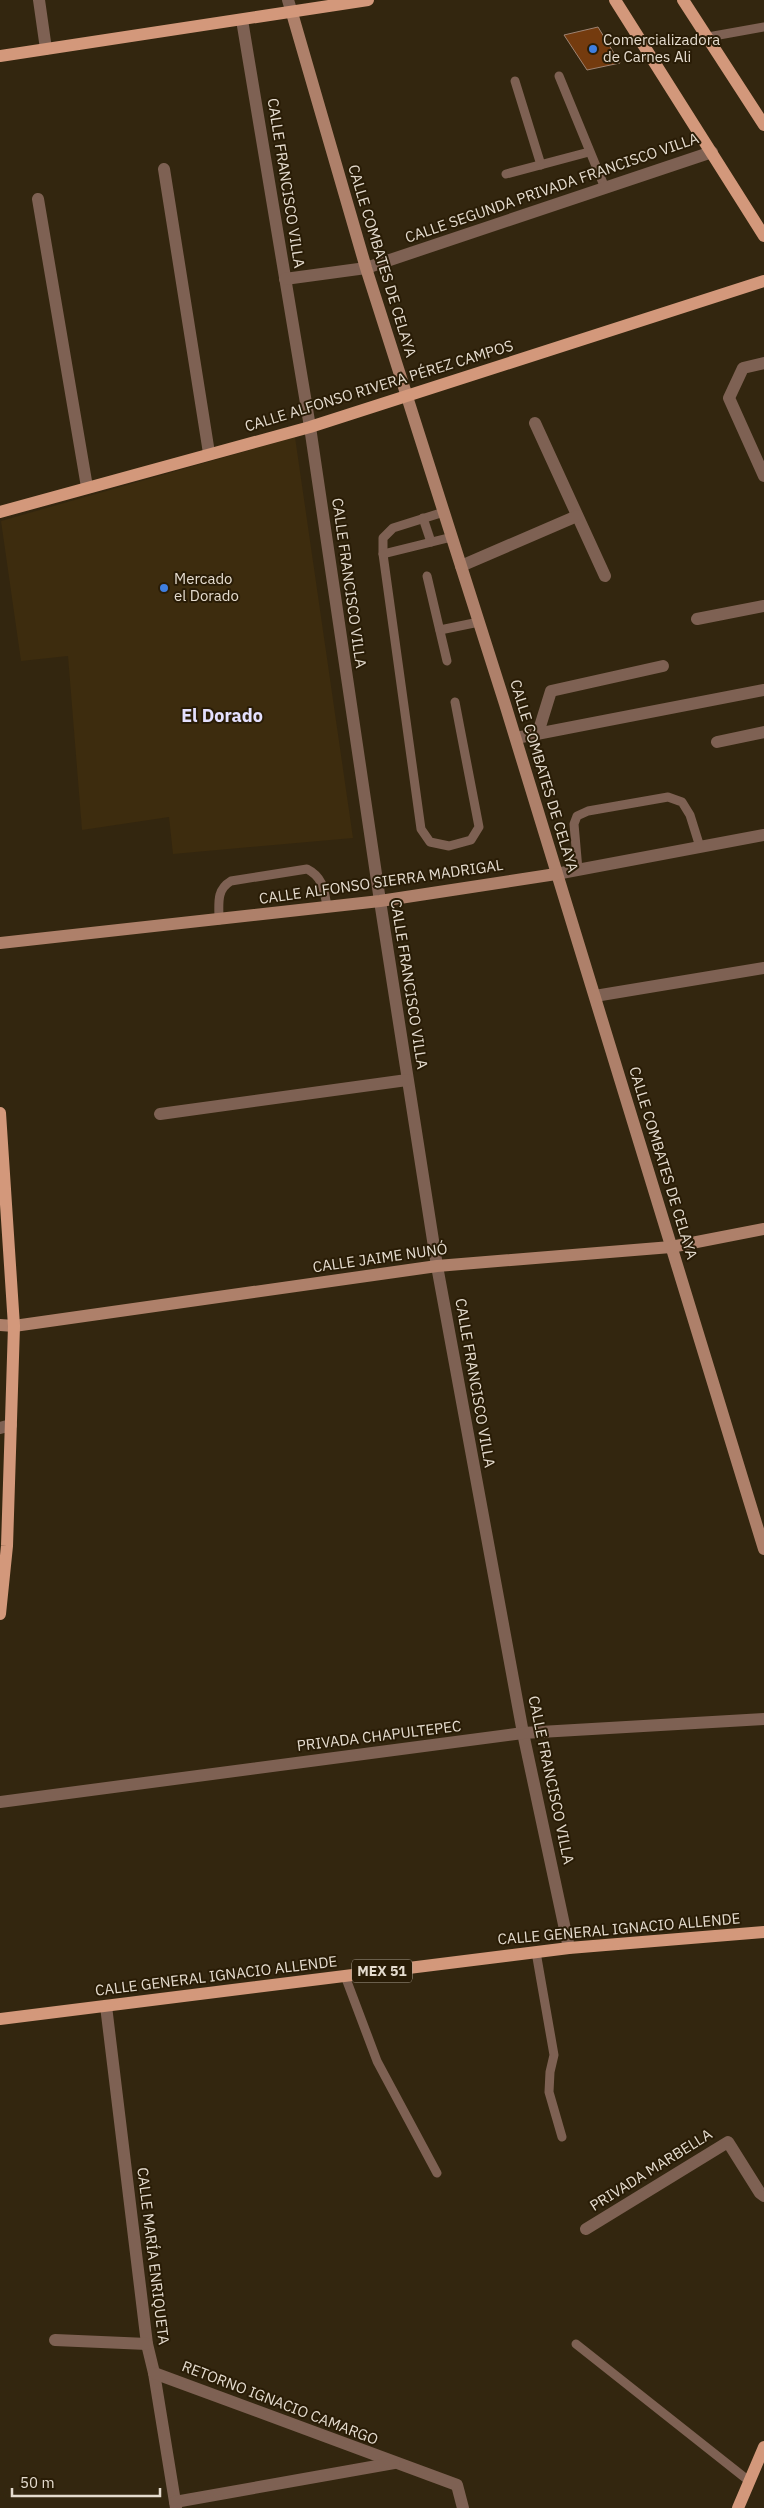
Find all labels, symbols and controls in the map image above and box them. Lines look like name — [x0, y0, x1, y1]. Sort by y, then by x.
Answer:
place label: Comercializadora de Carnes Ali — [603, 30, 720, 66]
marker: Comercializadora de Carnes Ali — [587, 43, 599, 55]
street label: CALLE FRANCISCO VILLA — [264, 97, 309, 270]
street label: CALLE SEGUNDA PRIVADA FRANCISCO VILLA — [402, 128, 702, 247]
street label: CALLE COMBATES DE CELAYA — [344, 162, 421, 360]
street label: CALLE ALFONSO RIVERA PÉREZ CAMPOS — [242, 336, 515, 436]
street label: CALLE FRANCISCO VILLA — [328, 497, 371, 670]
place label: Mercado el Dorado — [174, 569, 239, 605]
marker: Mercado el Dorado — [158, 582, 170, 594]
street label: CALLE COMBATES DE CELAYA — [506, 677, 583, 875]
district label: El Dorado — [181, 704, 263, 727]
street label: CALLE ALFONSO SIERRA MADRIGAL — [258, 855, 505, 908]
street label: CALLE FRANCISCO VILLA — [387, 898, 432, 1071]
street label: CALLE COMBATES DE CELAYA — [625, 1064, 702, 1262]
street label: CALLE JAIME NUNÓ — [311, 1239, 449, 1276]
street label: CALLE FRANCISCO VILLA — [451, 1297, 500, 1470]
street label: CALLE FRANCISCO VILLA — [524, 1694, 579, 1866]
street label: PRIVADA CHAPULTEPEC — [296, 1716, 462, 1755]
street label: CALLE GENERAL IGNACIO ALLENDE — [497, 1908, 741, 1949]
street label: CALLE GENERAL IGNACIO ALLENDE — [94, 1951, 338, 2000]
road number: MEX 51 — [352, 1960, 412, 1982]
street label: PRIVADA MARBELLA — [586, 2124, 716, 2215]
street label: CALLE MARÍA ENRIQUETA — [133, 2166, 174, 2346]
street label: RETORNO IGNACIO CAMARGO — [179, 2356, 381, 2449]
scale bar — [12, 2466, 160, 2498]
text: 50 m — [20, 2473, 55, 2492]

